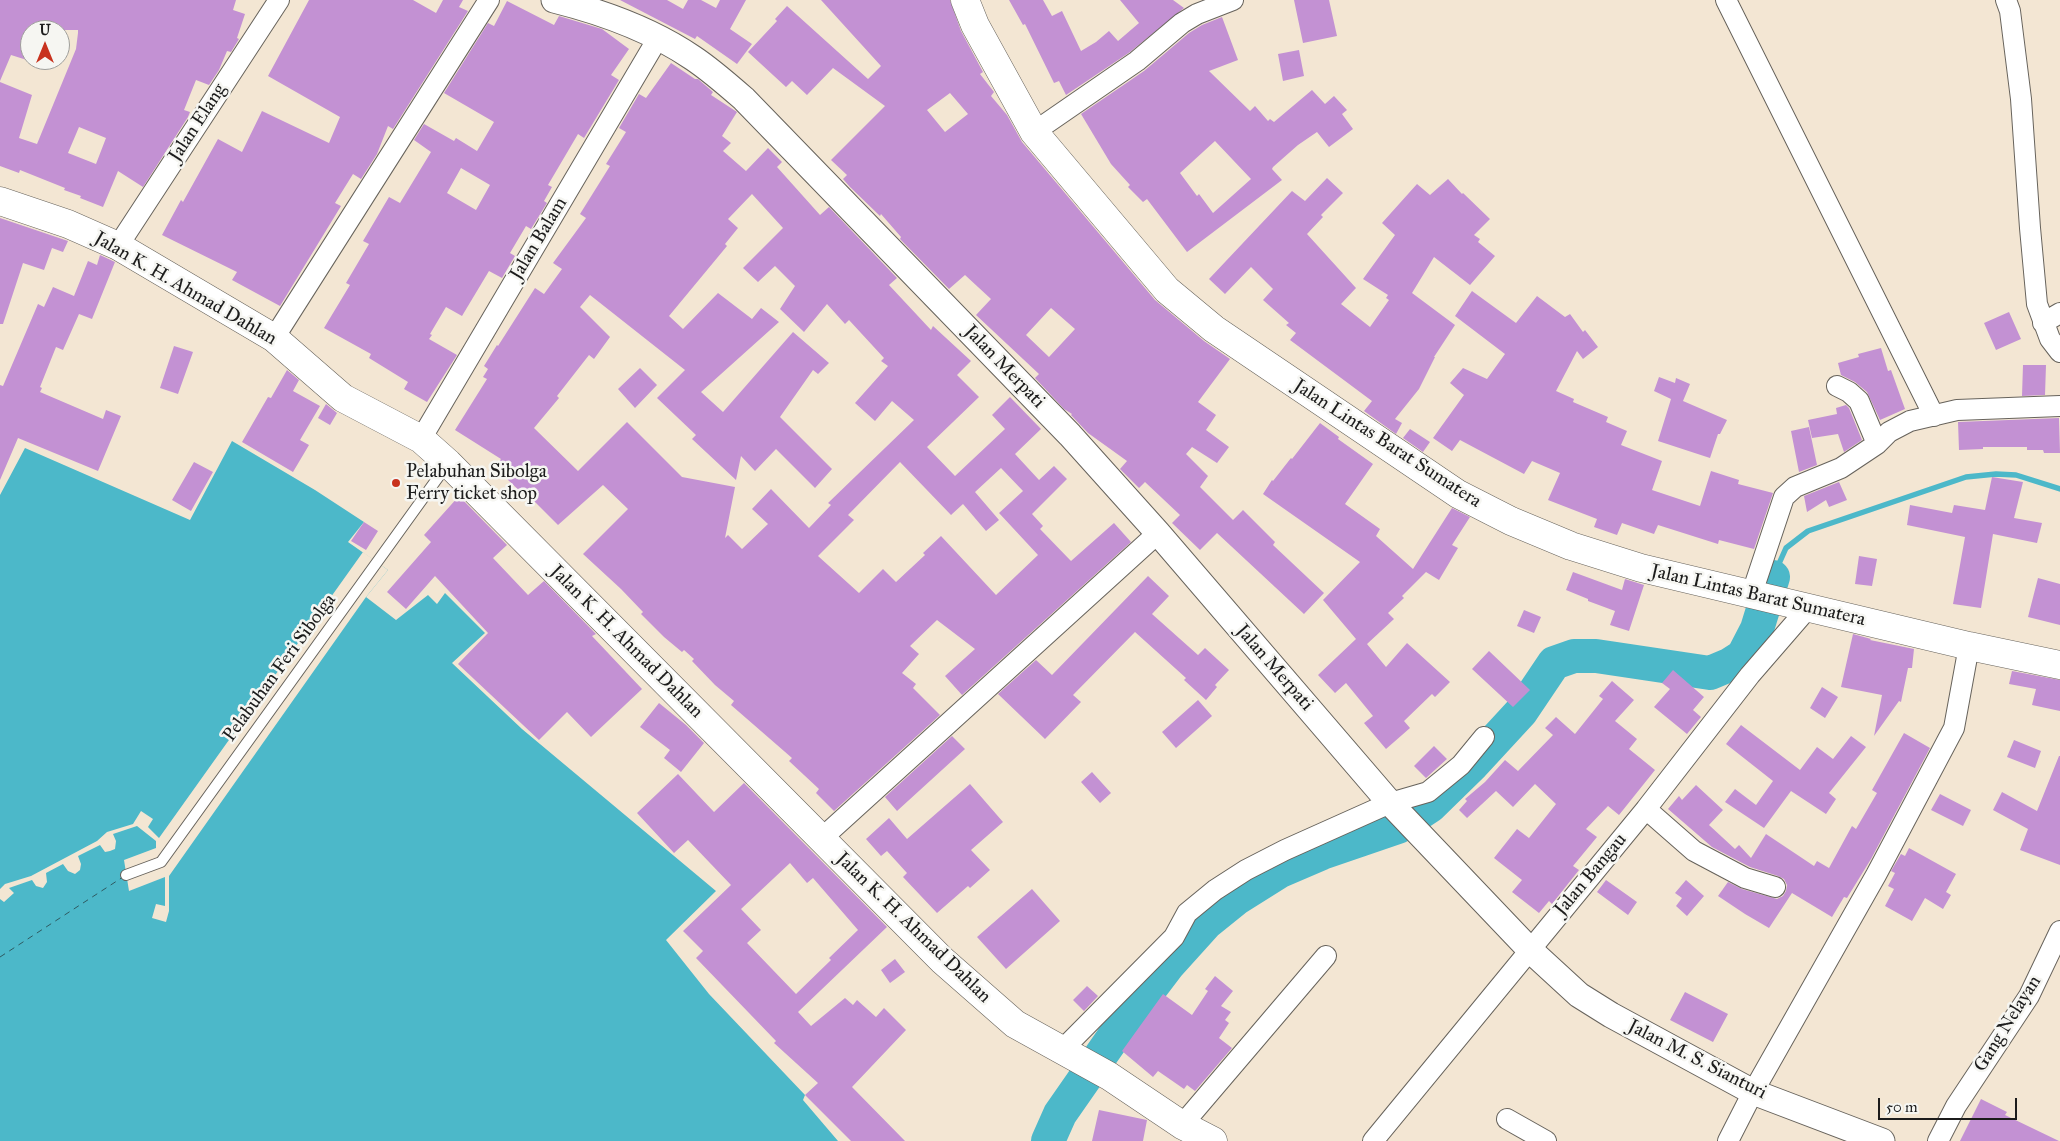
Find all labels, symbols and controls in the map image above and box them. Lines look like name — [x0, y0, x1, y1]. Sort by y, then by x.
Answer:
north arrow — [20, 20, 70, 70]
text: U — [39, 22, 51, 39]
street label: Jalan Elang — [164, 80, 232, 166]
street label: Jalan Balam — [505, 193, 573, 285]
street label: Jalan K. H. Ahmad Dahlan — [90, 227, 280, 351]
street label: Jalan Merpati — [959, 321, 1049, 413]
street label: Jalan Lintas Barat Sumatera — [1289, 375, 1485, 513]
place label: Pelabuhan Sibolga Ferry ticket shop — [406, 461, 547, 505]
marker: Pelabuhan Sibolga Ferry ticket shop — [390, 477, 402, 489]
street label: Jalan Lintas Barat Sumatera — [1649, 560, 1867, 632]
street label: Jalan K. H. Ahmad Dahlan — [545, 561, 707, 723]
street label: Pelabuhan Feri Sibolga — [219, 590, 341, 746]
street label: Jalan Merpati — [1230, 620, 1318, 716]
street label: Jalan Bangau — [1550, 829, 1632, 921]
street label: Jalan K. H. Ahmad Dahlan — [831, 848, 995, 1008]
street label: Gang Nelayan — [1969, 972, 2047, 1076]
street label: Jalan M. S. Sianturi — [1624, 1015, 1770, 1105]
scale bar — [1880, 1088, 2019, 1120]
text: 50 m — [1886, 1098, 1918, 1116]

